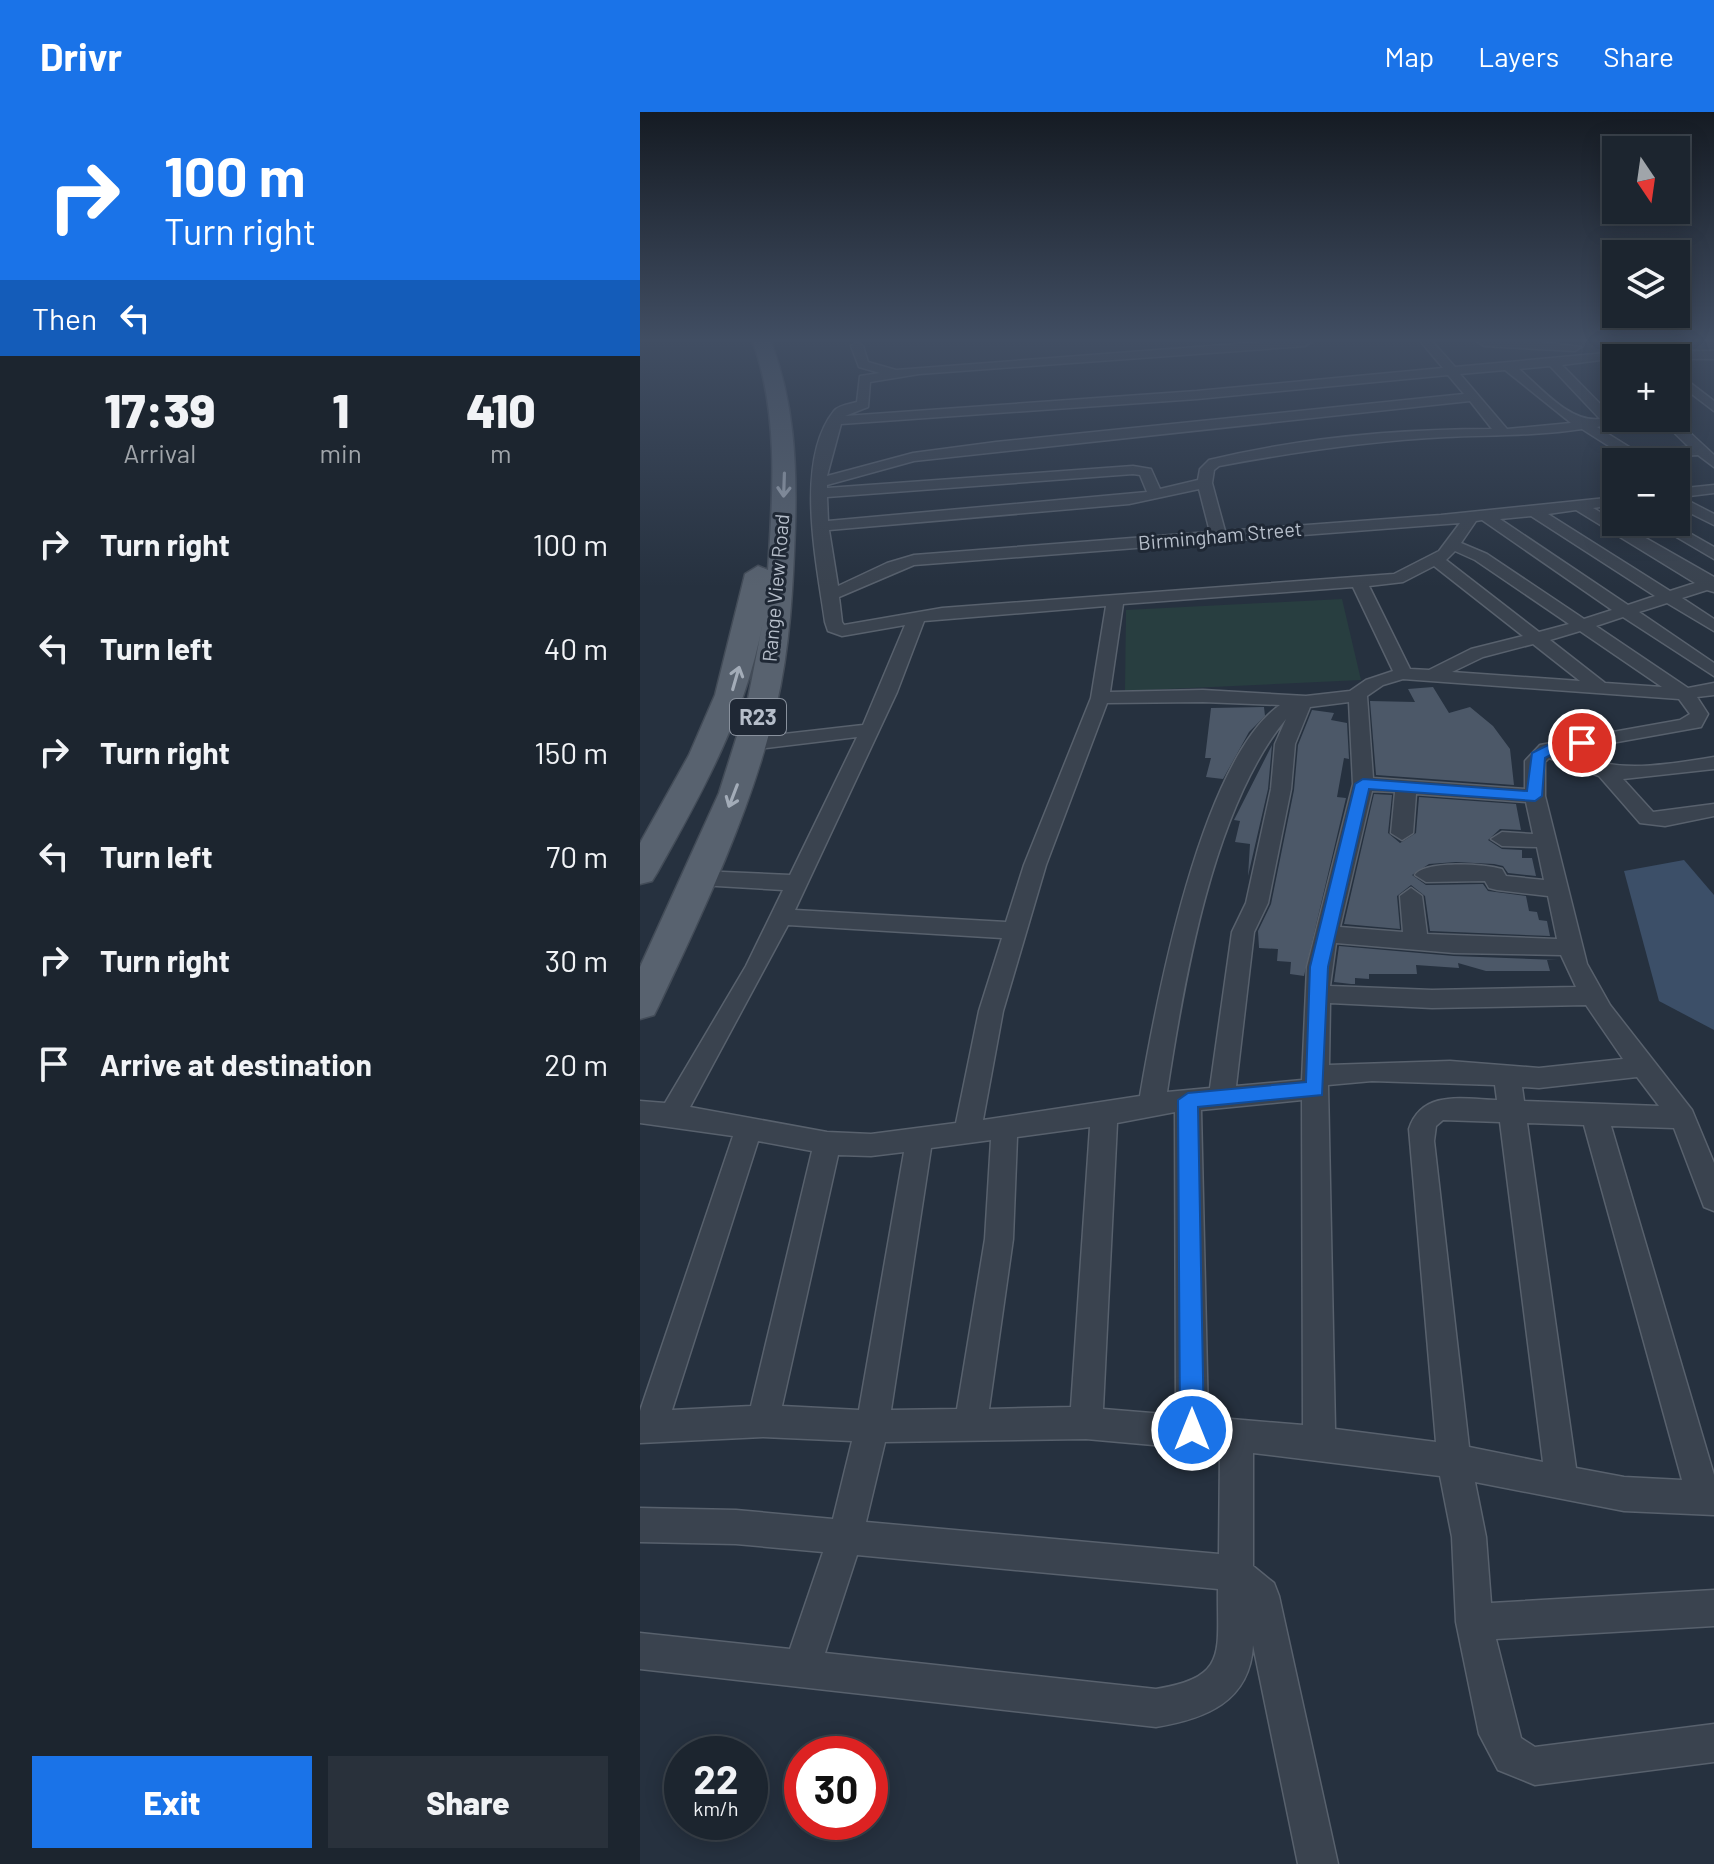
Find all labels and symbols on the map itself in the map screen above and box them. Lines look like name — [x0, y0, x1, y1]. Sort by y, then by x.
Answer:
north arrow — [1602, 136, 1690, 224]
one-way arrow — [776, 471, 791, 498]
street label: Range View Road — [757, 513, 793, 663]
street label: Birmingham Street — [1137, 516, 1303, 554]
one-way arrow — [729, 666, 744, 692]
road number: R23 — [730, 699, 786, 735]
pin — [1548, 709, 1616, 777]
one-way arrow — [725, 783, 740, 807]
position arrow — [1150, 1388, 1234, 1472]
speed limit sign: 30 — [784, 1736, 888, 1840]

